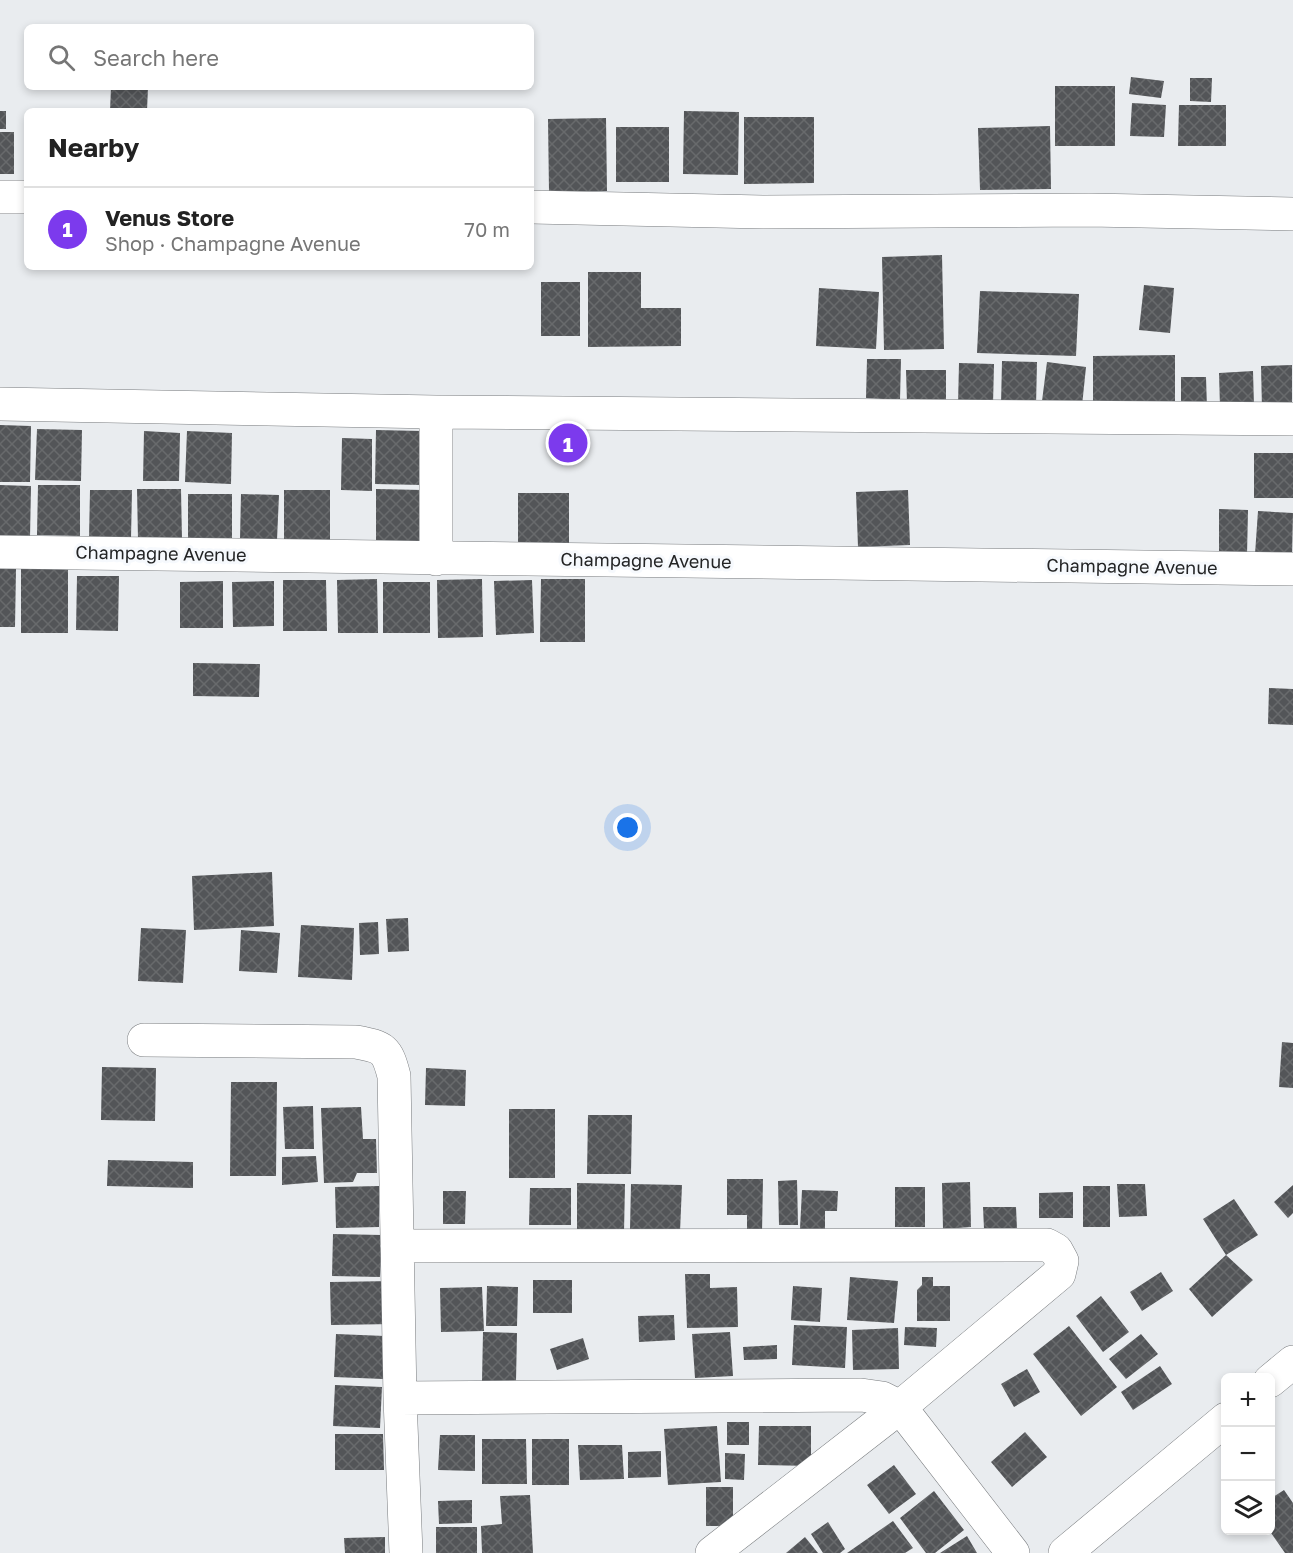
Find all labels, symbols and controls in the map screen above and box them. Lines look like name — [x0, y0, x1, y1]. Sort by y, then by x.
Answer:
search box — [24, 24, 534, 90]
icon: search — [45, 41, 78, 74]
text: Search here — [93, 44, 219, 71]
text: Nearby — [48, 132, 139, 163]
text: Venus Store — [105, 204, 234, 231]
text: 1 — [62, 217, 73, 241]
text: 70 m — [464, 217, 510, 241]
text: Shop · Champagne Avenue — [105, 231, 361, 255]
pin: 1 — [548, 420, 588, 466]
street label: Champagne Avenue — [75, 541, 247, 565]
street label: Champagne Avenue — [560, 548, 732, 572]
street label: Champagne Avenue — [1046, 554, 1218, 578]
your location — [613, 813, 642, 842]
map controls — [1221, 1373, 1275, 1535]
button: + — [1221, 1373, 1275, 1427]
button: − — [1221, 1427, 1275, 1481]
button: layers — [1221, 1481, 1275, 1535]

